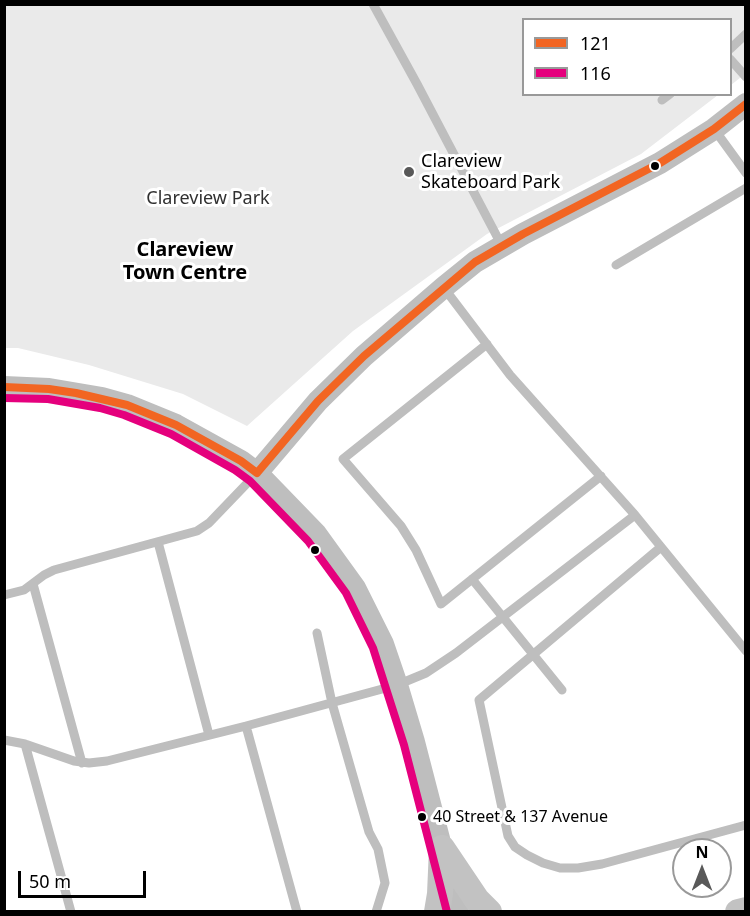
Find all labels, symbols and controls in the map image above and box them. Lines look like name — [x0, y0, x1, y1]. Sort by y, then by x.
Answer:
legend — [522, 18, 732, 96]
text: 121 — [580, 31, 611, 55]
text: 116 — [580, 61, 611, 85]
place label: Clareview Skateboard Park — [421, 151, 560, 194]
unlabelled marker — [649, 160, 661, 172]
marker: Clareview Skateboard Park — [402, 165, 416, 179]
park label: Clareview Park — [146, 188, 270, 210]
district label: Clareview Town Centre — [123, 238, 247, 285]
unlabelled marker — [309, 544, 321, 556]
place label: 40 Street & 137 Avenue — [433, 807, 608, 827]
marker: 40 Street & 137 Avenue — [416, 811, 428, 823]
north arrow — [672, 838, 732, 898]
text: N — [695, 841, 709, 863]
scale bar — [21, 859, 148, 897]
text: 50 m — [29, 869, 71, 893]

